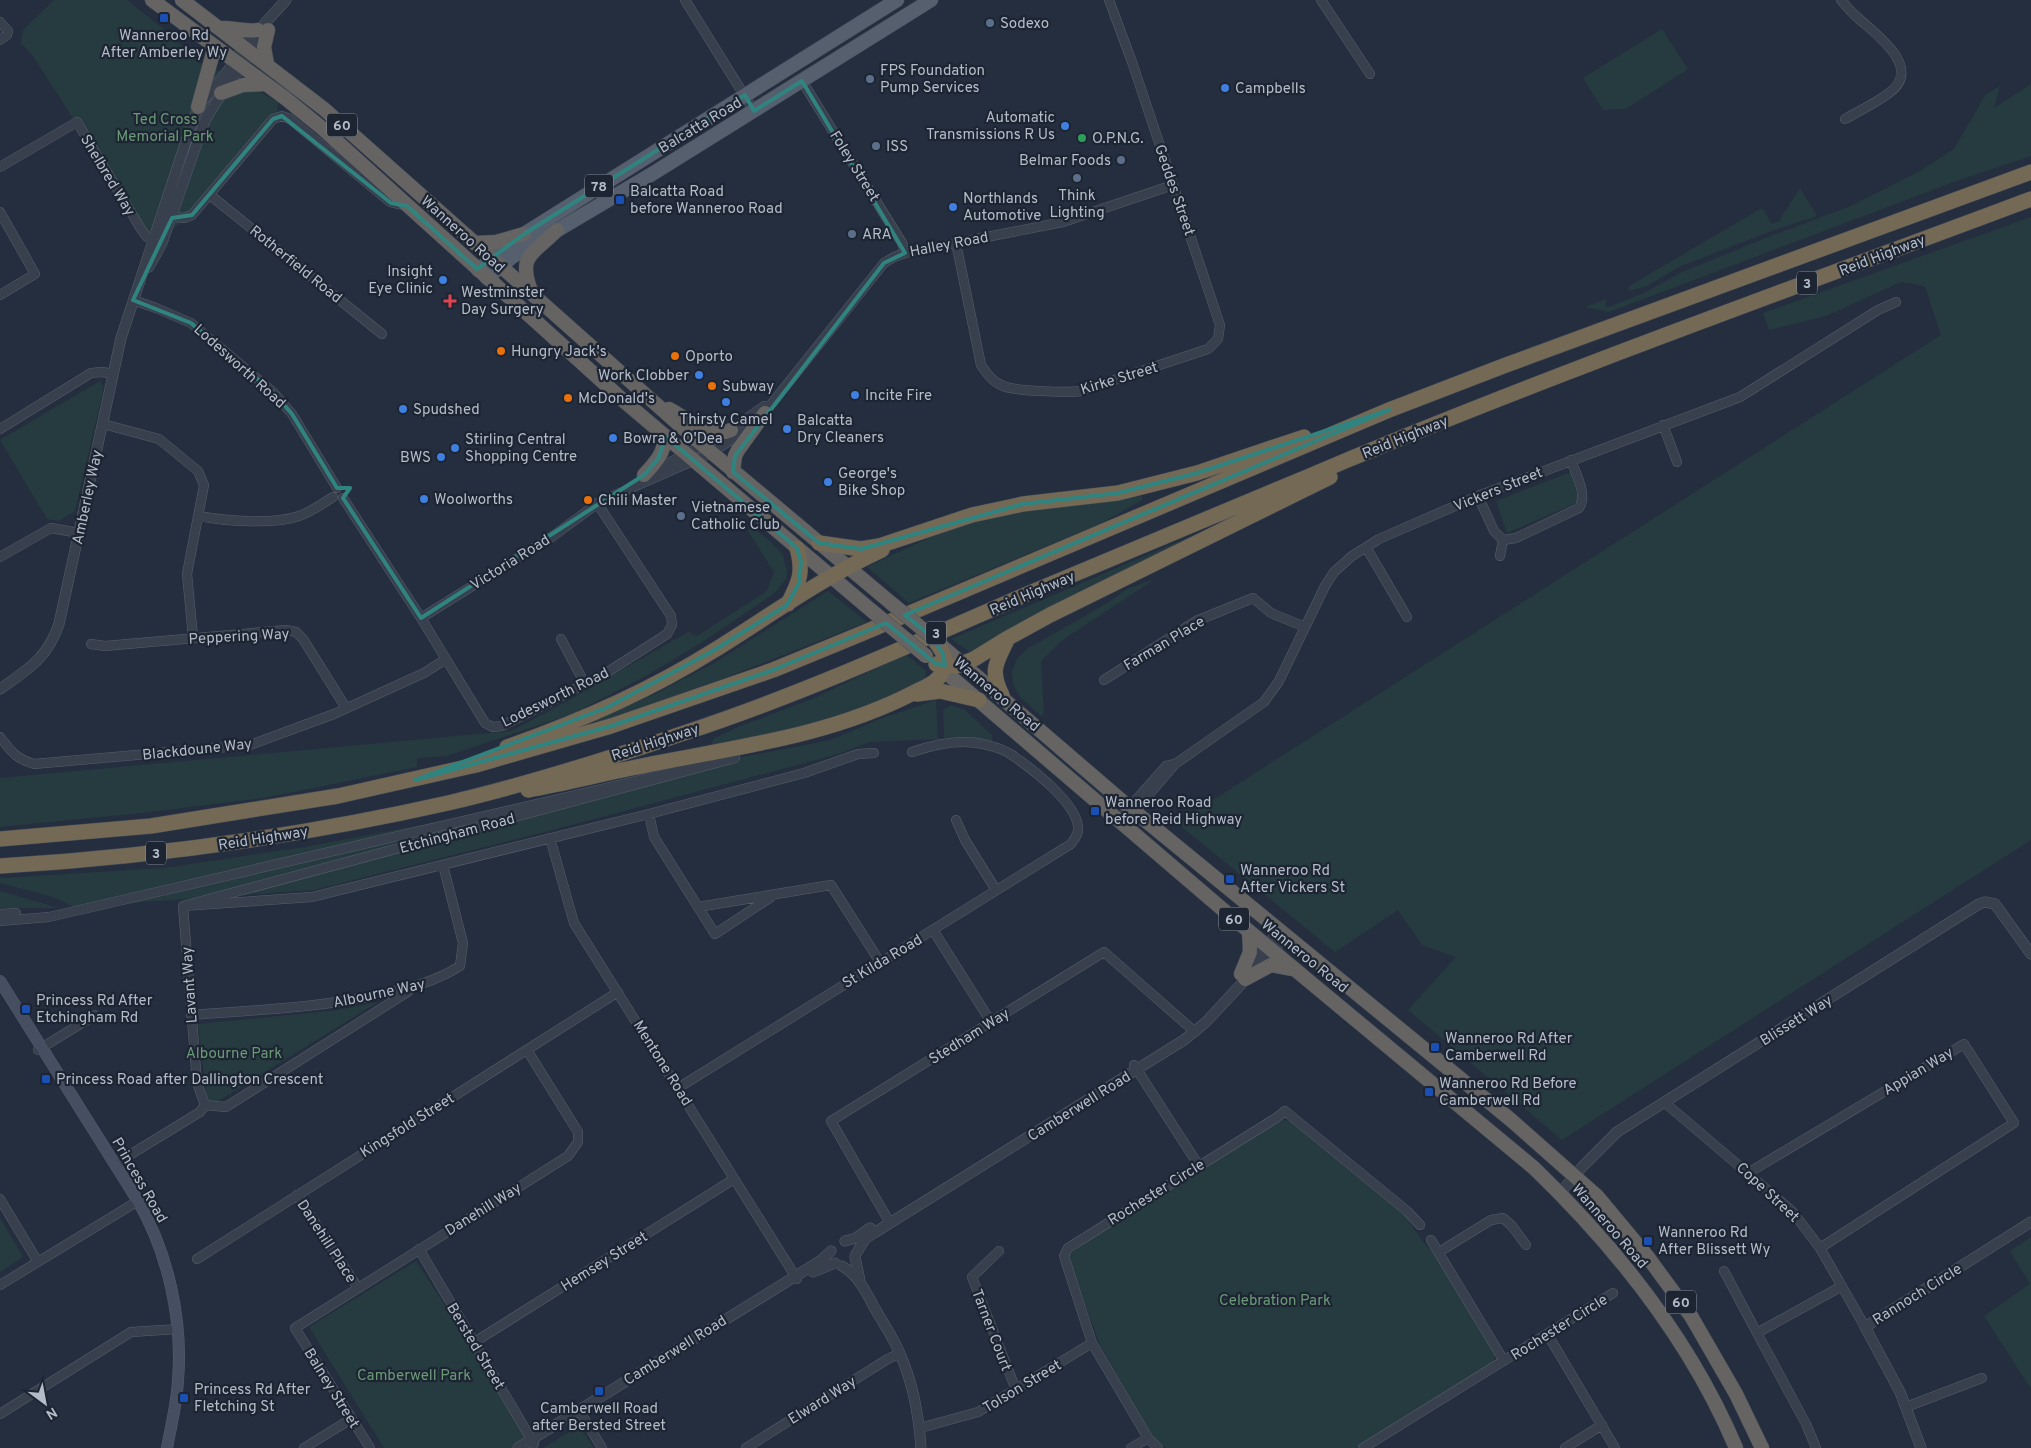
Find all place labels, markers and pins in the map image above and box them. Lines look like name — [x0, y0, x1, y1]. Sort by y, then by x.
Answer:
marker: Wanneroo Rd After Amberley Wy — [158, 12, 170, 24]
place label: Sodexo — [1000, 15, 1049, 34]
marker: Sodexo — [984, 17, 996, 29]
place label: Wanneroo Rd After Amberley Wy — [101, 27, 227, 63]
place label: FPS Foundation Pump Services — [880, 62, 985, 98]
marker: FPS Foundation Pump Services — [864, 73, 876, 85]
place label: Campbells — [1235, 80, 1306, 99]
marker: Campbells — [1219, 82, 1231, 94]
place label: Automatic Transmissions R Us — [926, 109, 1055, 145]
marker: Automatic Transmissions R Us — [1059, 120, 1071, 132]
place label: O.P.N.G. — [1092, 130, 1144, 149]
marker: O.P.N.G. — [1076, 132, 1088, 144]
place label: ISS — [886, 138, 908, 157]
marker: ISS — [870, 140, 882, 152]
place label: Belmar Foods — [1019, 152, 1111, 171]
marker: Belmar Foods — [1115, 154, 1127, 166]
marker: Think Lighting — [1071, 172, 1083, 184]
place label: Balcatta Road before Wanneroo Road — [630, 183, 783, 219]
place label: Think Lighting — [1049, 187, 1105, 223]
place label: Northlands Automotive — [963, 190, 1041, 226]
marker: Balcatta Road before Wanneroo Road — [614, 194, 626, 206]
marker: Northlands Automotive — [947, 201, 959, 213]
place label: ARA — [862, 226, 892, 245]
marker: ARA — [846, 228, 858, 240]
place label: Insight Eye Clinic — [368, 263, 433, 299]
marker: Insight Eye Clinic — [437, 274, 449, 286]
place label: Westminster Day Surgery — [461, 284, 545, 320]
marker: Westminster Day Surgery — [443, 294, 457, 308]
place label: Hungry Jack's — [511, 343, 607, 362]
marker: Hungry Jack's — [495, 345, 507, 357]
place label: Oporto — [685, 348, 733, 367]
marker: Oporto — [669, 350, 681, 362]
place label: Work Clobber — [598, 367, 689, 386]
marker: Work Clobber — [693, 369, 705, 381]
place label: Subway — [722, 378, 774, 397]
marker: Subway — [706, 380, 718, 392]
place label: Incite Fire — [865, 387, 932, 406]
marker: Incite Fire — [849, 389, 861, 401]
place label: McDonald's — [578, 390, 655, 409]
marker: McDonald's — [562, 392, 574, 404]
marker: Thirsty Camel — [720, 396, 732, 408]
place label: Spudshed — [413, 401, 480, 420]
marker: Spudshed — [397, 403, 409, 415]
place label: Thirsty Camel — [679, 411, 773, 430]
place label: Balcatta Dry Cleaners — [797, 412, 884, 448]
marker: Balcatta Dry Cleaners — [781, 423, 793, 435]
place label: Bowra & O'Dea — [623, 430, 723, 449]
place label: Stirling Central Shopping Centre — [465, 431, 577, 467]
marker: Bowra & O'Dea — [607, 432, 619, 444]
marker: Stirling Central Shopping Centre — [449, 442, 461, 454]
place label: BWS — [400, 449, 431, 468]
marker: BWS — [435, 451, 447, 463]
place label: George's Bike Shop — [838, 465, 905, 501]
marker: George's Bike Shop — [822, 476, 834, 488]
place label: Woolworths — [434, 491, 513, 510]
place label: Chili Master — [598, 492, 677, 511]
marker: Woolworths — [418, 493, 430, 505]
marker: Chili Master — [582, 494, 594, 506]
place label: Vietnamese Catholic Club — [691, 499, 780, 535]
marker: Vietnamese Catholic Club — [675, 510, 687, 522]
place label: Wanneroo Road before Reid Highway — [1105, 794, 1242, 830]
marker: Wanneroo Road before Reid Highway — [1089, 805, 1101, 817]
place label: Wanneroo Rd After Vickers St — [1240, 862, 1345, 898]
marker: Wanneroo Rd After Vickers St — [1224, 873, 1236, 885]
place label: Princess Rd After Etchingham Rd — [36, 992, 153, 1028]
marker: Princess Rd After Etchingham Rd — [20, 1003, 32, 1015]
place label: Wanneroo Rd After Camberwell Rd — [1445, 1030, 1573, 1066]
marker: Wanneroo Rd After Camberwell Rd — [1429, 1041, 1441, 1053]
place label: Princess Road after Dallington Crescent — [56, 1071, 323, 1090]
marker: Princess Road after Dallington Crescent — [40, 1073, 52, 1085]
place label: Wanneroo Rd Before Camberwell Rd — [1439, 1075, 1577, 1111]
marker: Wanneroo Rd Before Camberwell Rd — [1423, 1086, 1435, 1098]
place label: Wanneroo Rd After Blissett Wy — [1658, 1224, 1770, 1260]
marker: Wanneroo Rd After Blissett Wy — [1642, 1235, 1654, 1247]
place label: Princess Rd After Fletching St — [194, 1381, 311, 1417]
marker: Camberwell Road after Bersted Street — [593, 1385, 605, 1397]
marker: Princess Rd After Fletching St — [178, 1392, 190, 1404]
place label: Camberwell Road after Bersted Street — [532, 1400, 666, 1436]

